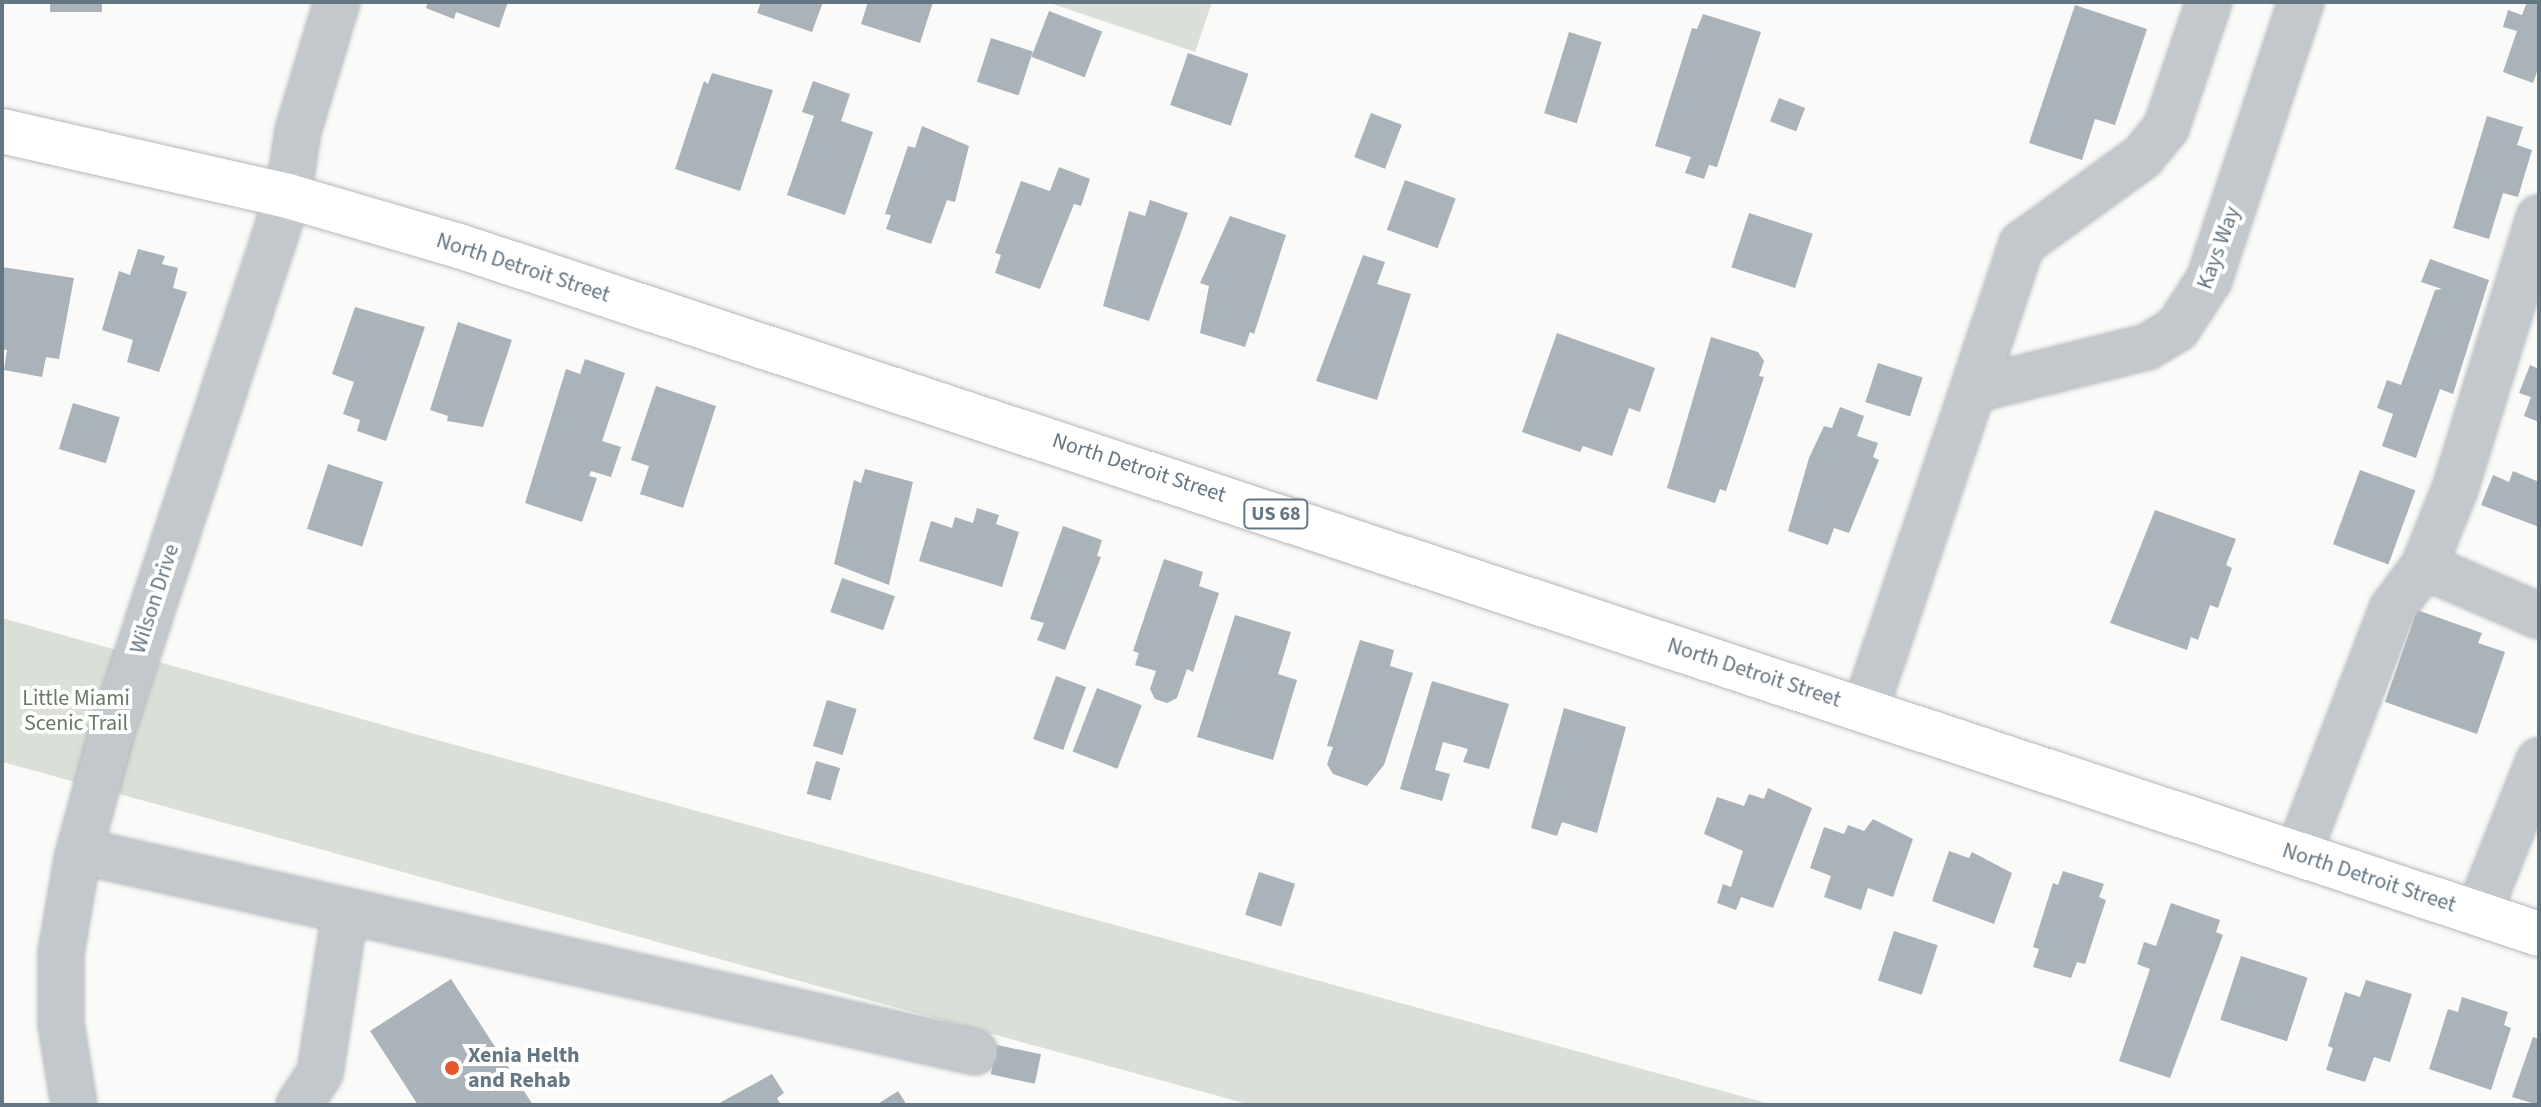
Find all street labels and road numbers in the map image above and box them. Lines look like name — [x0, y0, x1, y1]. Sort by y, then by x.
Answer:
street label: Kays Way — [2192, 203, 2246, 293]
street label: North Detroit Street — [433, 227, 613, 309]
street label: North Detroit Street — [1049, 427, 1229, 509]
road number: US 68 — [1242, 498, 1310, 530]
street label: Wilson Drive — [125, 541, 185, 657]
street label: North Detroit Street — [1664, 632, 1844, 714]
street label: North Detroit Street — [2279, 837, 2459, 919]

